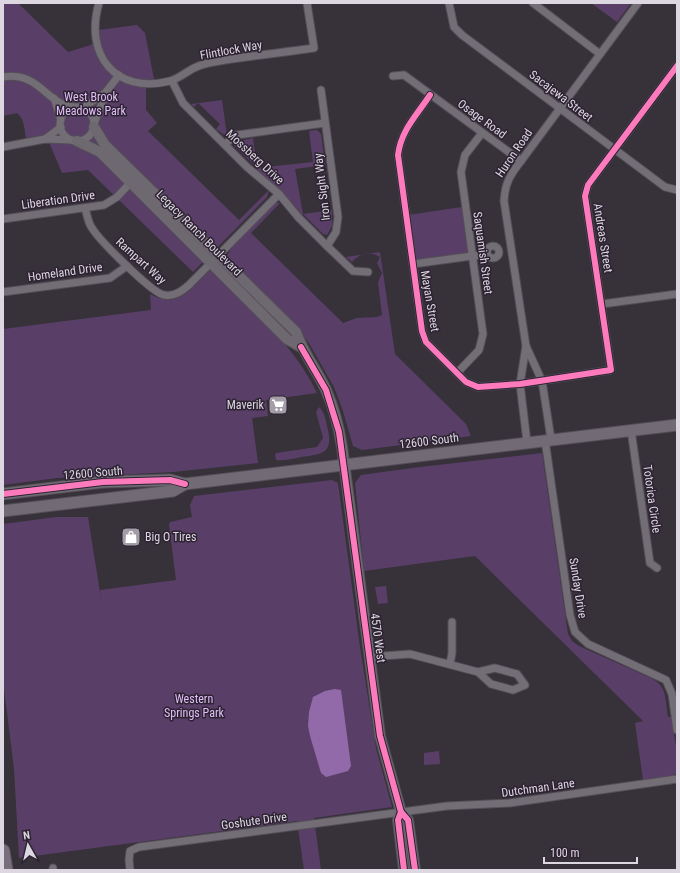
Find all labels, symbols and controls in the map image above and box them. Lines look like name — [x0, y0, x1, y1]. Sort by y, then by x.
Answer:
street label: Flintlock Way — [199, 38, 263, 62]
street label: Sacajewa Street — [526, 68, 596, 125]
park label: West Brook Meadows Park — [56, 90, 127, 118]
street label: Osage Road — [455, 97, 509, 141]
street label: Huron Road — [493, 126, 535, 180]
street label: Mossberg Drive — [223, 127, 287, 188]
street label: Iron Sight Way — [311, 153, 333, 221]
street label: Legacy Ranch Boulevard — [153, 187, 245, 279]
street label: Liberation Drive — [20, 188, 96, 212]
street label: Andreas Street — [591, 202, 615, 274]
street label: Saquamish Street — [470, 211, 496, 296]
street label: Rampart Way — [113, 235, 169, 287]
street label: Homeland Drive — [27, 260, 104, 284]
street label: Mayan Street — [418, 269, 442, 333]
supermarket icon: Maverik — [267, 394, 289, 416]
place label: Maverik — [227, 398, 265, 412]
street label: 12600 South — [398, 430, 460, 452]
street label: 12600 South — [63, 463, 124, 483]
street label: Totorica Circle — [640, 464, 664, 534]
shop icon: Big O Tires — [120, 526, 142, 548]
place label: Big O Tires — [145, 530, 196, 544]
street label: Sunday Drive — [566, 557, 590, 620]
street label: 4570 West — [368, 612, 388, 664]
park label: Western Springs Park — [164, 692, 225, 720]
street label: Dutchman Lane — [500, 776, 576, 800]
street label: Goshute Drive — [220, 809, 288, 833]
north arrow — [8, 825, 48, 865]
text: N — [22, 829, 31, 842]
scale bar — [544, 839, 637, 865]
text: 100 m — [550, 846, 580, 860]

